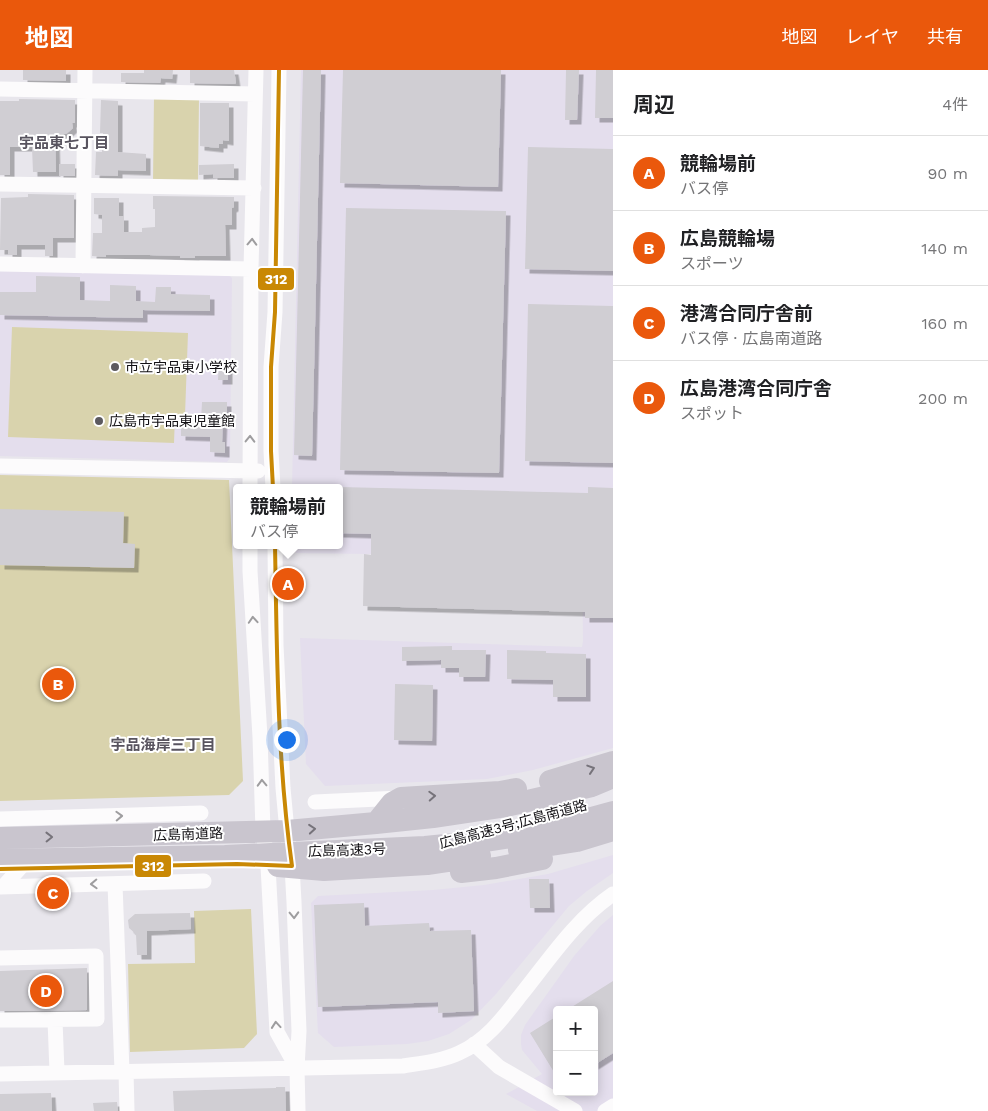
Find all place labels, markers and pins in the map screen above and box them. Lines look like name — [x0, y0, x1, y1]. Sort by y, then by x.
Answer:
place label: 市立宇品東小学校 — [125, 359, 237, 375]
marker: 市立宇品東小学校 — [109, 361, 121, 373]
place label: 広島市宇品東児童館 — [109, 413, 235, 429]
marker: 広島市宇品東児童館 — [93, 415, 105, 427]
pin: A — [272, 565, 304, 603]
pin: B — [42, 665, 74, 703]
pin: C — [37, 874, 69, 912]
pin: D — [30, 972, 62, 1010]

